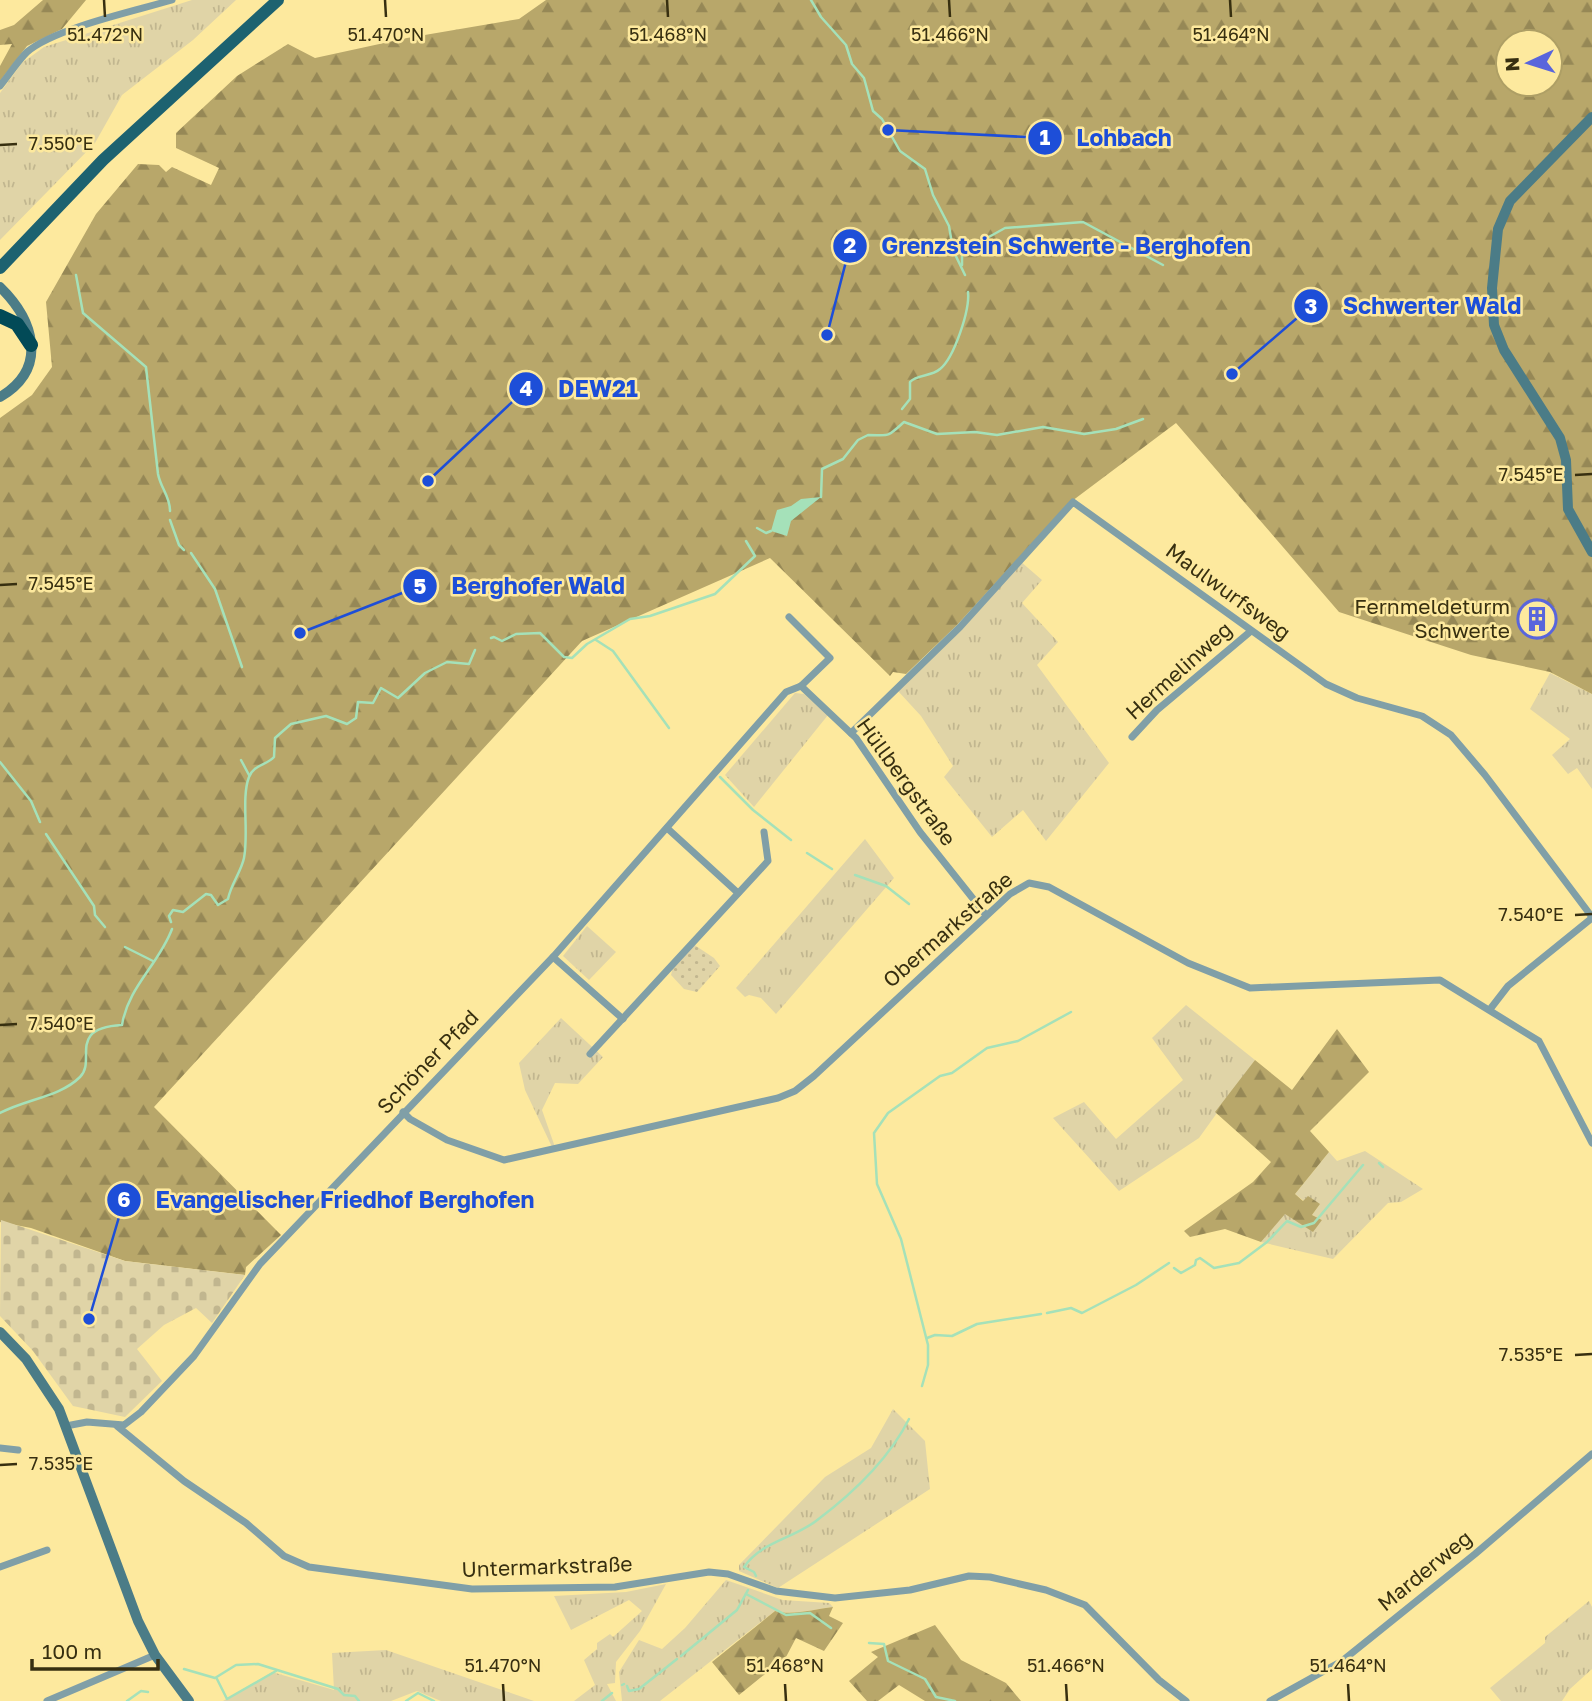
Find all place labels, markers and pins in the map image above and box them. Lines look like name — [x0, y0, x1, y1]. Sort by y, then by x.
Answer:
callout: Lohbach — [1027, 116, 1186, 160]
callout: Grenzstein Schwerte - Berghofen — [832, 224, 1265, 268]
callout: Schwerter Wald — [1294, 284, 1536, 328]
callout: DEW21 — [509, 367, 651, 411]
callout: Berghofer Wald — [402, 564, 639, 608]
place label: Fernmeldeturm Schwerte — [1354, 593, 1510, 643]
building icon: Fernmeldeturm Schwerte — [1516, 598, 1558, 640]
callout: Evangelischer Friedhof Berghofen — [106, 1178, 548, 1222]

